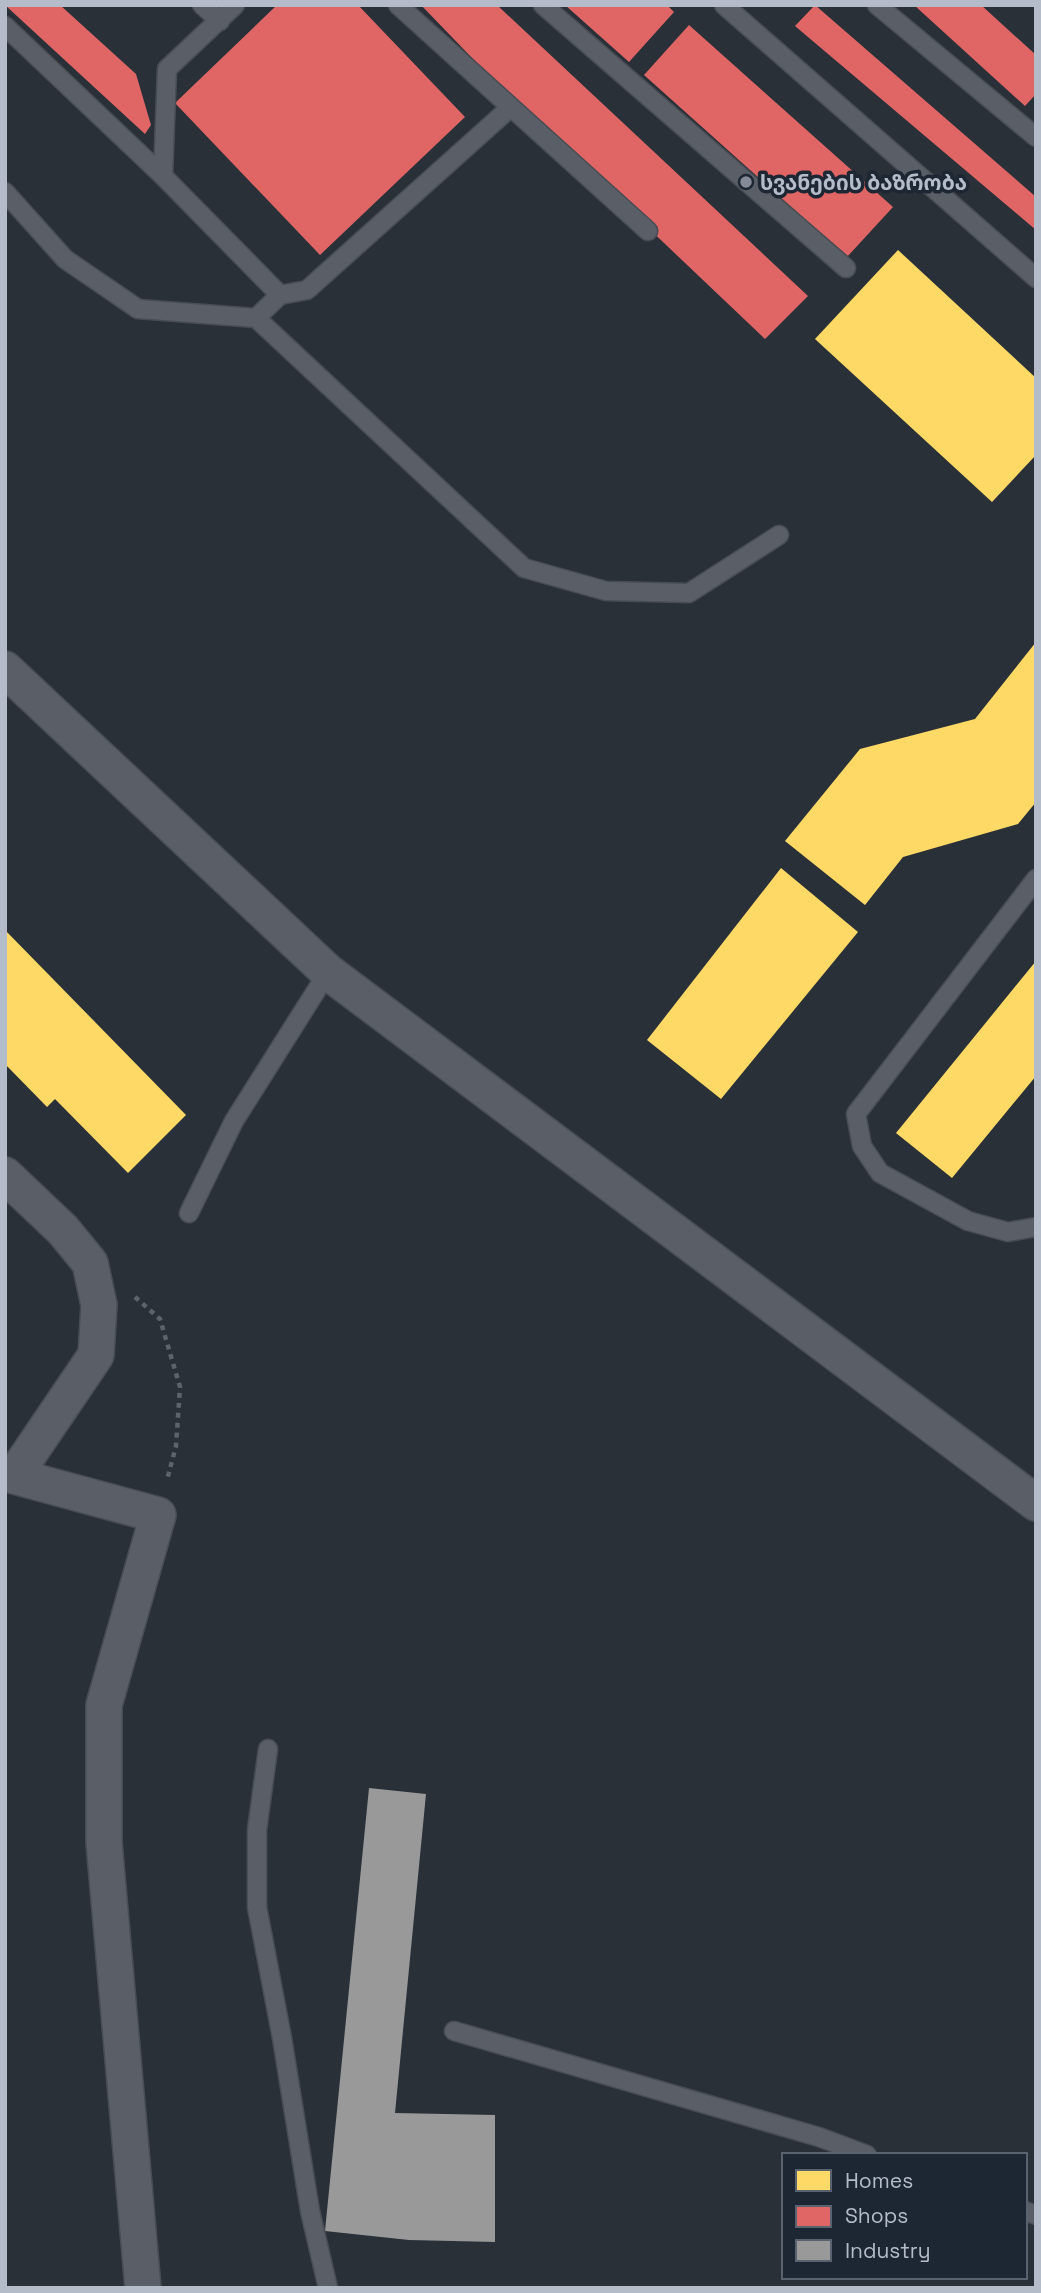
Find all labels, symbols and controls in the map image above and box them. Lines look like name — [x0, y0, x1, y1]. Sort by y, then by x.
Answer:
place label: სვანების ბაზრობა — [760, 169, 967, 196]
marker: სვანების ბაზრობა — [738, 174, 754, 190]
legend — [782, 2153, 1027, 2279]
text: Homes — [845, 2167, 913, 2194]
text: Shops — [845, 2202, 908, 2229]
text: Industry — [845, 2237, 931, 2264]

